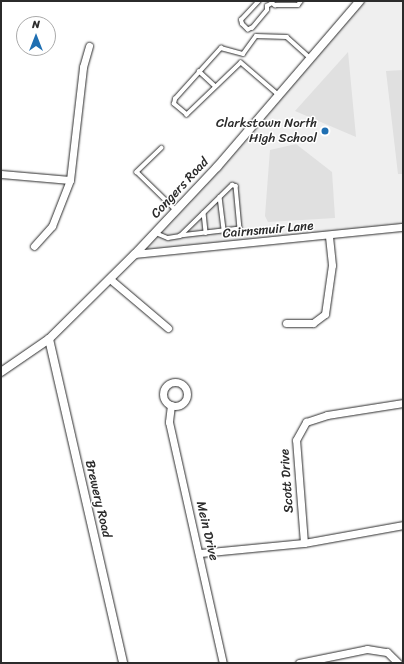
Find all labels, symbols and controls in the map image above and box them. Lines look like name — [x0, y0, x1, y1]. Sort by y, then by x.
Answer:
text: N — [32, 15, 40, 34]
north arrow — [16, 16, 56, 56]
place label: Clarkstown North High School — [215, 116, 317, 147]
marker: Clarkstown North High School — [320, 126, 330, 136]
street label: Congers Road — [148, 154, 212, 222]
street label: Cairnsmuir Lane — [222, 218, 314, 242]
street label: Scott Drive — [277, 448, 297, 514]
street label: Brewery Road — [81, 459, 115, 539]
street label: Mein Drive — [193, 500, 221, 562]

